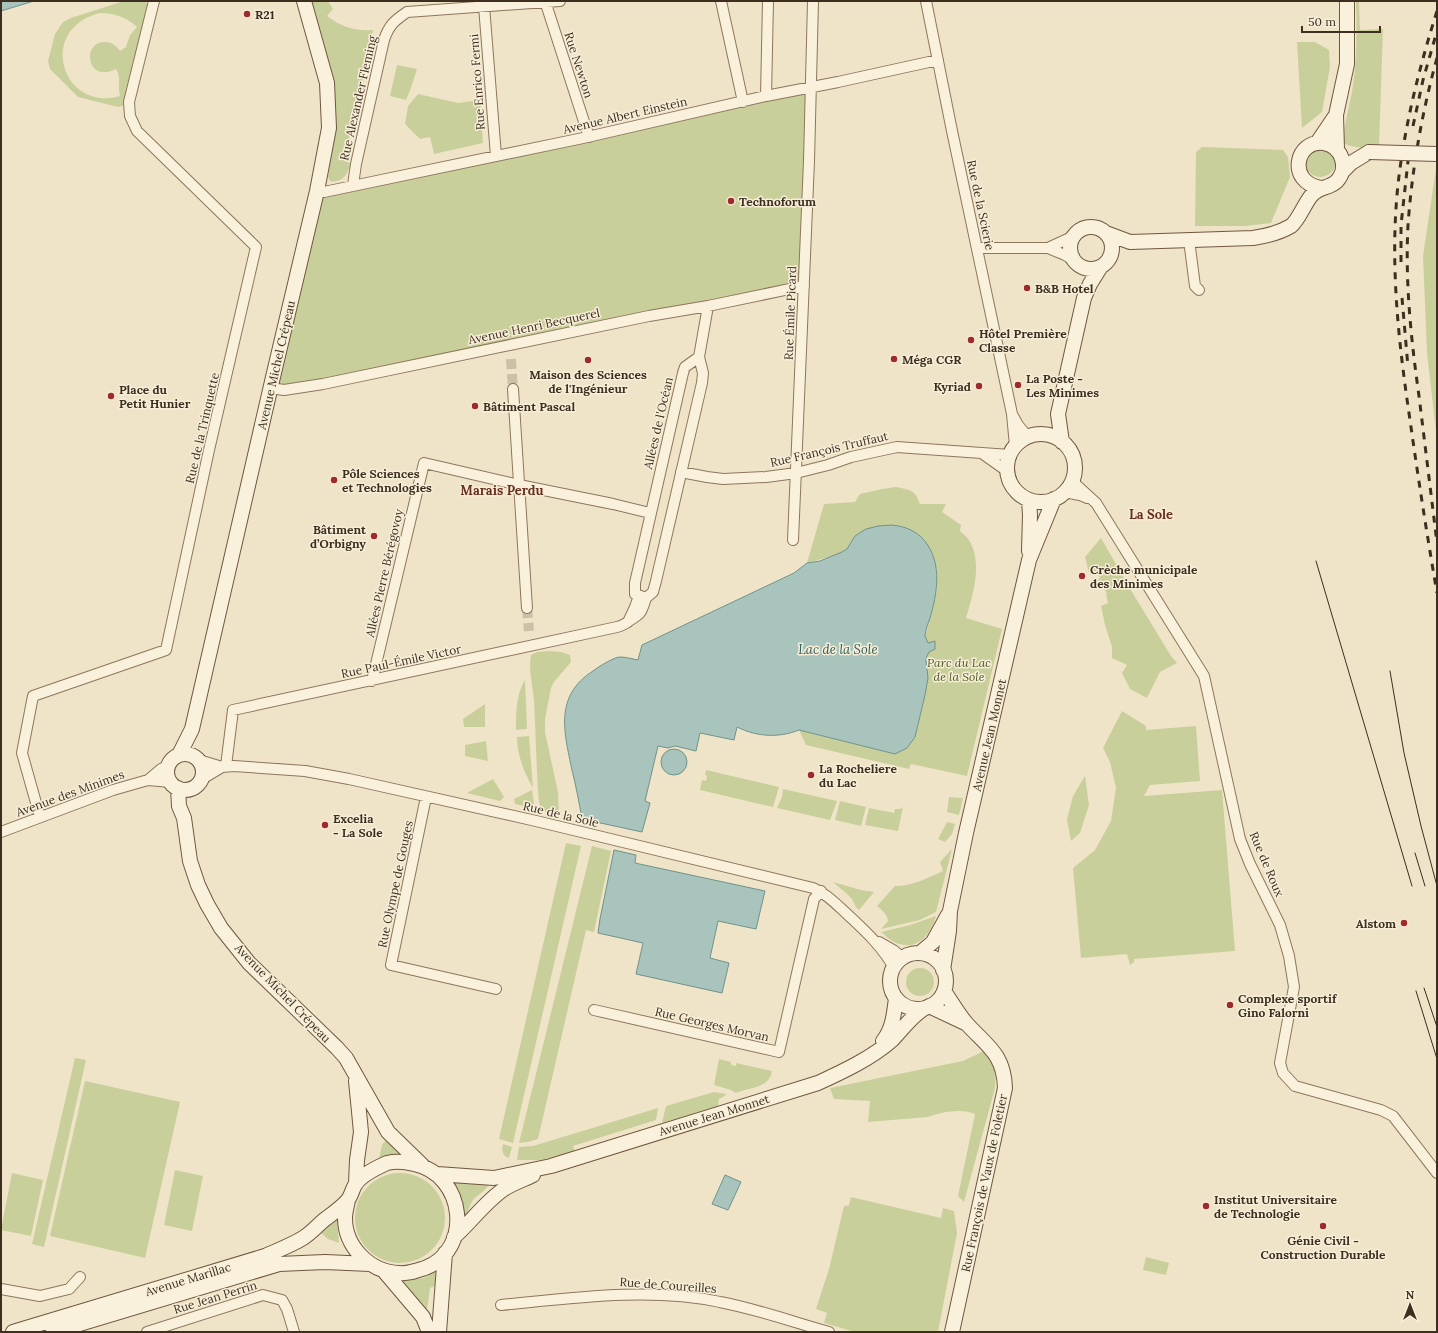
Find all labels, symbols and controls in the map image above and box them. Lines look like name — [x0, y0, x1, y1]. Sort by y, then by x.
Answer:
place label: R21 — [255, 7, 275, 22]
scale bar — [1302, 8, 1380, 34]
marker: R21 — [242, 9, 252, 19]
text: 50 m — [1308, 14, 1336, 29]
street label: Rue Newton — [561, 30, 597, 100]
street label: Rue Enrico Fermi — [466, 33, 488, 131]
street label: Rue Alexander Fleming — [336, 34, 380, 162]
street label: Avenue Albert Einstein — [561, 93, 688, 137]
street label: Rue de la Scierie — [964, 158, 998, 252]
place label: Technoforum — [739, 194, 816, 209]
marker: Technoforum — [726, 196, 736, 206]
street label: Rue Émile Picard — [781, 266, 799, 360]
place label: B&B Hotel — [1035, 281, 1094, 296]
marker: B&B Hotel — [1022, 283, 1032, 293]
street label: Avenue Michel Crépeau — [254, 299, 298, 432]
street label: Avenue Henri Becquerel — [466, 305, 601, 347]
place label: Hôtel Première Classe — [979, 326, 1067, 355]
marker: Hôtel Première Classe — [966, 335, 976, 345]
place label: Méga CGR — [902, 352, 962, 367]
marker: Méga CGR — [889, 354, 899, 364]
marker: Maison des Sciences de l'Ingénieur — [583, 355, 593, 365]
place label: Maison des Sciences de l'Ingénieur — [529, 367, 647, 396]
street label: Rue de la Trinquette — [182, 371, 222, 485]
place label: La Poste - Les Minimes — [1026, 371, 1099, 400]
street label: Allées de l'Océan — [640, 375, 676, 471]
place label: Kyriad — [934, 379, 971, 394]
marker: La Poste - Les Minimes — [1013, 380, 1023, 390]
marker: Kyriad — [974, 381, 984, 391]
place label: Place du Petit Hunier — [119, 382, 191, 411]
marker: Place du Petit Hunier — [106, 391, 116, 401]
place label: Bâtiment Pascal — [483, 399, 575, 414]
marker: Bâtiment Pascal — [470, 401, 480, 411]
street label: Rue François Truffaut — [768, 428, 890, 470]
place label: Pôle Sciences et Technologies — [342, 466, 432, 495]
marker: Pôle Sciences et Technologies — [329, 475, 339, 485]
district label: Marais Perdu — [460, 482, 544, 499]
district label: La Sole — [1129, 506, 1173, 523]
street label: Allées Pierre Bérégovoy — [362, 507, 406, 640]
place label: Bâtiment d’Orbigny — [310, 522, 367, 551]
marker: Bâtiment d’Orbigny — [369, 531, 379, 541]
place label: Crèche municipale des Minimes — [1090, 562, 1198, 591]
marker: Crèche municipale des Minimes — [1077, 571, 1087, 581]
street label: Rue Paul-Émile Victor — [340, 641, 463, 681]
water label: Lac de la Sole — [798, 641, 878, 658]
park label: Parc du Lac de la Sole — [927, 655, 991, 684]
street label: Avenue Jean Monnet — [969, 677, 1009, 794]
place label: La Rocheliere du Lac — [819, 761, 897, 790]
street label: Avenue des Minimes — [13, 766, 127, 820]
marker: La Rocheliere du Lac — [806, 770, 816, 780]
street label: Rue de la Sole — [522, 798, 601, 830]
place label: Excelia - La Sole — [333, 811, 383, 840]
street label: Rue Olympe de Gouges — [374, 819, 416, 949]
marker: Excelia - La Sole — [320, 820, 330, 830]
street label: Rue de Roux — [1247, 829, 1288, 899]
place label: Alstom — [1356, 916, 1396, 931]
marker: Alstom — [1399, 918, 1409, 928]
street label: Avenue Michel Crépeau — [231, 940, 334, 1046]
place label: Complexe sportif Gino Falorni — [1238, 991, 1338, 1020]
marker: Complexe sportif Gino Falorni — [1225, 1000, 1235, 1010]
street label: Rue Georges Morvan — [654, 1004, 770, 1044]
street label: Avenue Jean Monnet — [656, 1091, 771, 1139]
street label: Rue François de Vaux de Foletier — [958, 1092, 1010, 1273]
place label: Institut Universitaire de Technologie — [1214, 1192, 1338, 1221]
marker: Institut Universitaire de Technologie — [1201, 1201, 1211, 1211]
marker: Génie Civil - Construction Durable — [1318, 1221, 1328, 1231]
place label: Génie Civil - Construction Durable — [1261, 1233, 1386, 1262]
street label: Avenue Marillac — [142, 1259, 233, 1299]
street label: Rue de Coureilles — [619, 1274, 718, 1296]
street label: Rue Jean Perrin — [171, 1277, 259, 1317]
north arrow — [1390, 1285, 1430, 1325]
text: N — [1406, 1288, 1415, 1302]

